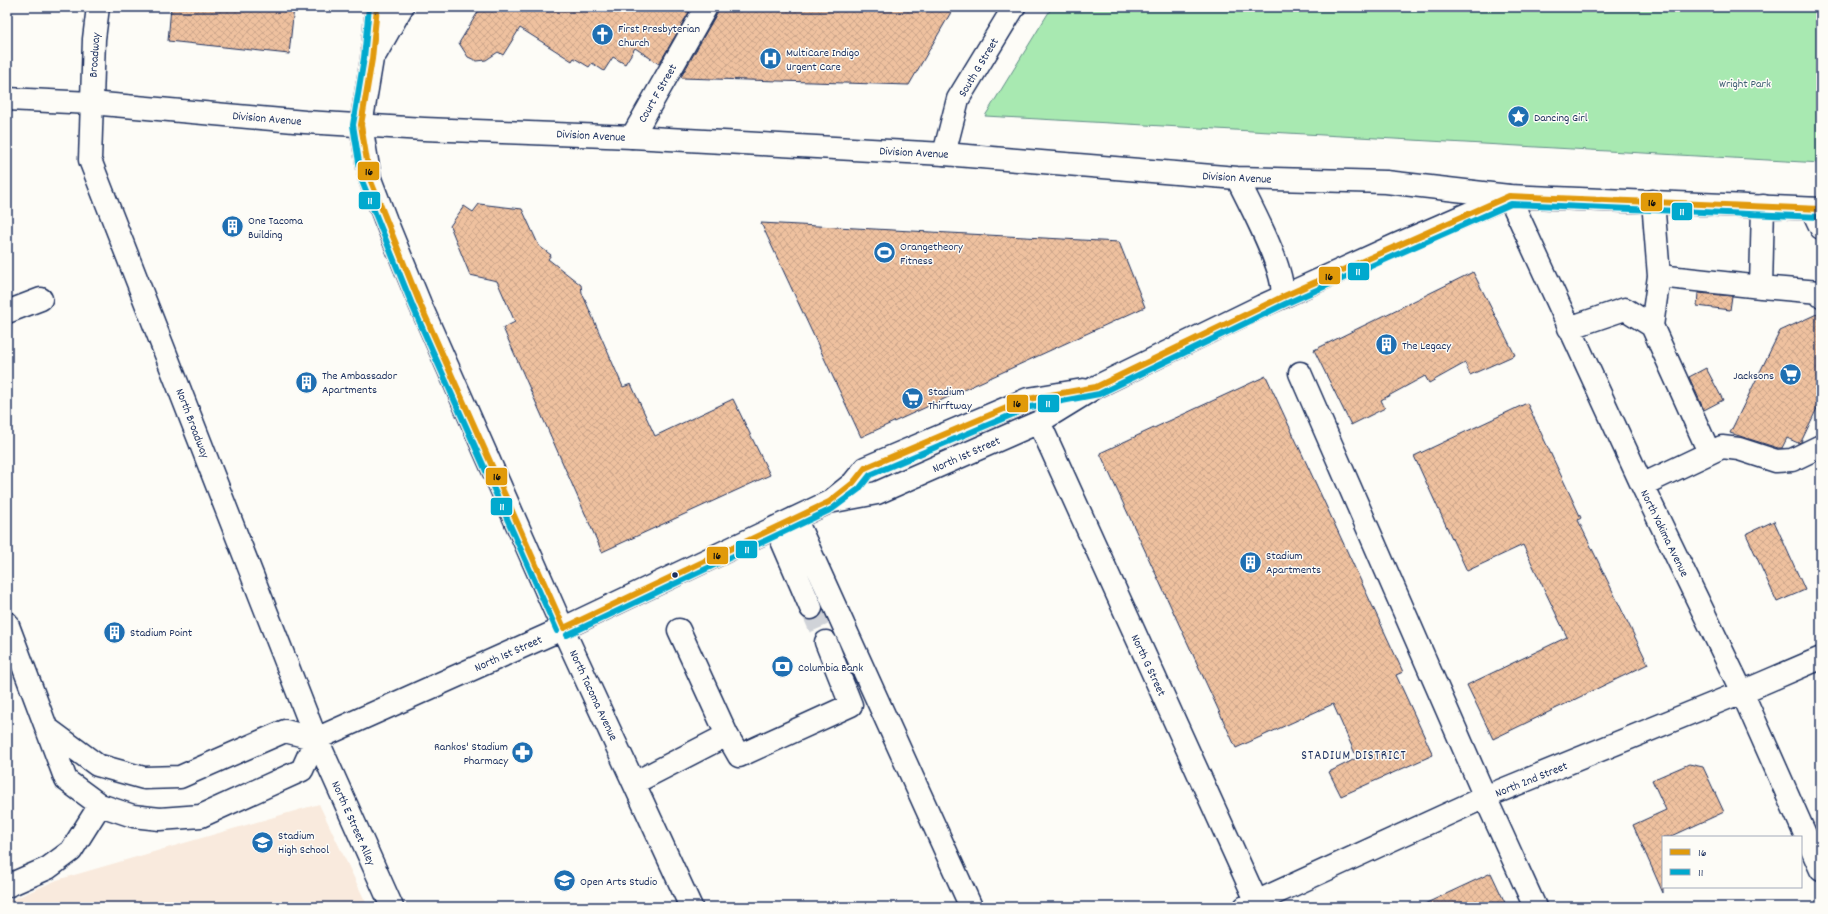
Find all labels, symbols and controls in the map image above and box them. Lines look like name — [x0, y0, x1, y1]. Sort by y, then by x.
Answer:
place label: First Presbyterian Church — [618, 21, 701, 52]
church icon: First Presbyterian Church — [590, 22, 616, 48]
street label: Broadway — [85, 31, 106, 78]
street label: South G Street — [955, 34, 1004, 101]
place label: MultiCare Indigo Urgent Care — [786, 45, 859, 76]
hospital icon: MultiCare Indigo Urgent Care — [758, 46, 784, 72]
street label: Court F Street — [635, 61, 682, 126]
park label: Wright Park — [1719, 76, 1771, 93]
place icon: Dancing Girl — [1505, 104, 1531, 130]
street label: Division Avenue — [232, 108, 302, 131]
place label: Dancing Girl — [1534, 110, 1588, 127]
street label: Division Avenue — [556, 126, 626, 147]
street label: Division Avenue — [879, 143, 949, 164]
line badge: 16 — [357, 161, 380, 181]
text: 16 — [365, 165, 374, 181]
street label: Division Avenue — [1202, 168, 1272, 189]
line badge: 11 — [358, 191, 381, 210]
line badge: 16 — [1640, 192, 1663, 212]
text: 11 — [368, 194, 372, 210]
text: 16 — [1648, 196, 1657, 212]
line badge: 11 — [1671, 202, 1693, 221]
text: 11 — [1680, 205, 1684, 221]
place label: One Tacoma Building — [248, 213, 303, 244]
building icon: One Tacoma Building — [220, 214, 246, 240]
place label: Orangetheory Fitness — [900, 239, 964, 270]
sports icon: Orangetheory Fitness — [871, 240, 897, 266]
line badge: 11 — [1347, 262, 1370, 281]
text: 11 — [1356, 265, 1360, 281]
line badge: 16 — [1318, 266, 1341, 285]
text: 16 — [1325, 270, 1334, 286]
building icon: The Legacy — [1373, 332, 1399, 358]
place label: The Legacy — [1402, 338, 1452, 355]
supermarket icon: Jacksons — [1777, 362, 1803, 388]
place label: The Ambassador Apartments — [322, 368, 398, 399]
place label: Jacksons — [1733, 368, 1774, 385]
building icon: The Ambassador Apartments — [294, 369, 320, 395]
place label: Stadium Thirftway — [928, 384, 973, 415]
supermarket icon: Stadium Thirftway — [900, 385, 926, 411]
street label: North Broadway — [171, 386, 213, 462]
line badge: 16 — [1006, 394, 1029, 413]
line badge: 11 — [1037, 394, 1060, 413]
text: 16 — [1013, 397, 1022, 413]
text: 11 — [1046, 397, 1050, 413]
street label: North 1st Street — [930, 433, 1004, 478]
line badge: 16 — [485, 467, 508, 486]
text: 16 — [493, 470, 502, 486]
street label: North Yakima Avenue — [1635, 487, 1692, 580]
line badge: 11 — [490, 497, 513, 516]
text: 11 — [500, 500, 504, 516]
line badge: 11 — [735, 540, 758, 559]
text: 11 — [745, 543, 749, 559]
line badge: 16 — [706, 546, 729, 565]
place label: Stadium Apartments — [1266, 548, 1321, 579]
text: 16 — [713, 549, 722, 565]
building icon: Stadium Apartments — [1238, 549, 1264, 575]
unlabelled marker — [670, 570, 680, 580]
building icon: Stadium Point — [101, 619, 127, 645]
place label: Stadium Point — [130, 625, 193, 642]
street label: North 1st Street — [472, 632, 546, 677]
street label: North G Street — [1126, 632, 1170, 700]
street label: North Tacoma Avenue — [564, 647, 621, 744]
bank icon: Columbia Bank — [770, 654, 796, 680]
place label: Columbia Bank — [798, 660, 863, 677]
place label: Rankos' Stadium Pharmacy — [434, 739, 509, 770]
pharmacy icon: Rankos' Stadium Pharmacy — [510, 740, 536, 766]
district label: STADIUM DISTRICT — [1301, 747, 1407, 766]
street label: North 2nd Street — [1493, 758, 1571, 803]
street label: North E Street Alley — [326, 779, 379, 870]
place label: Stadium High School — [278, 828, 329, 859]
school or university icon: Stadium High School — [249, 829, 275, 855]
legend — [1662, 836, 1802, 888]
text: 16 — [1698, 845, 1707, 862]
text: 11 — [1698, 865, 1703, 882]
school or university icon: Open Arts Studio — [552, 868, 578, 894]
place label: Open Arts Studio — [580, 874, 657, 891]

